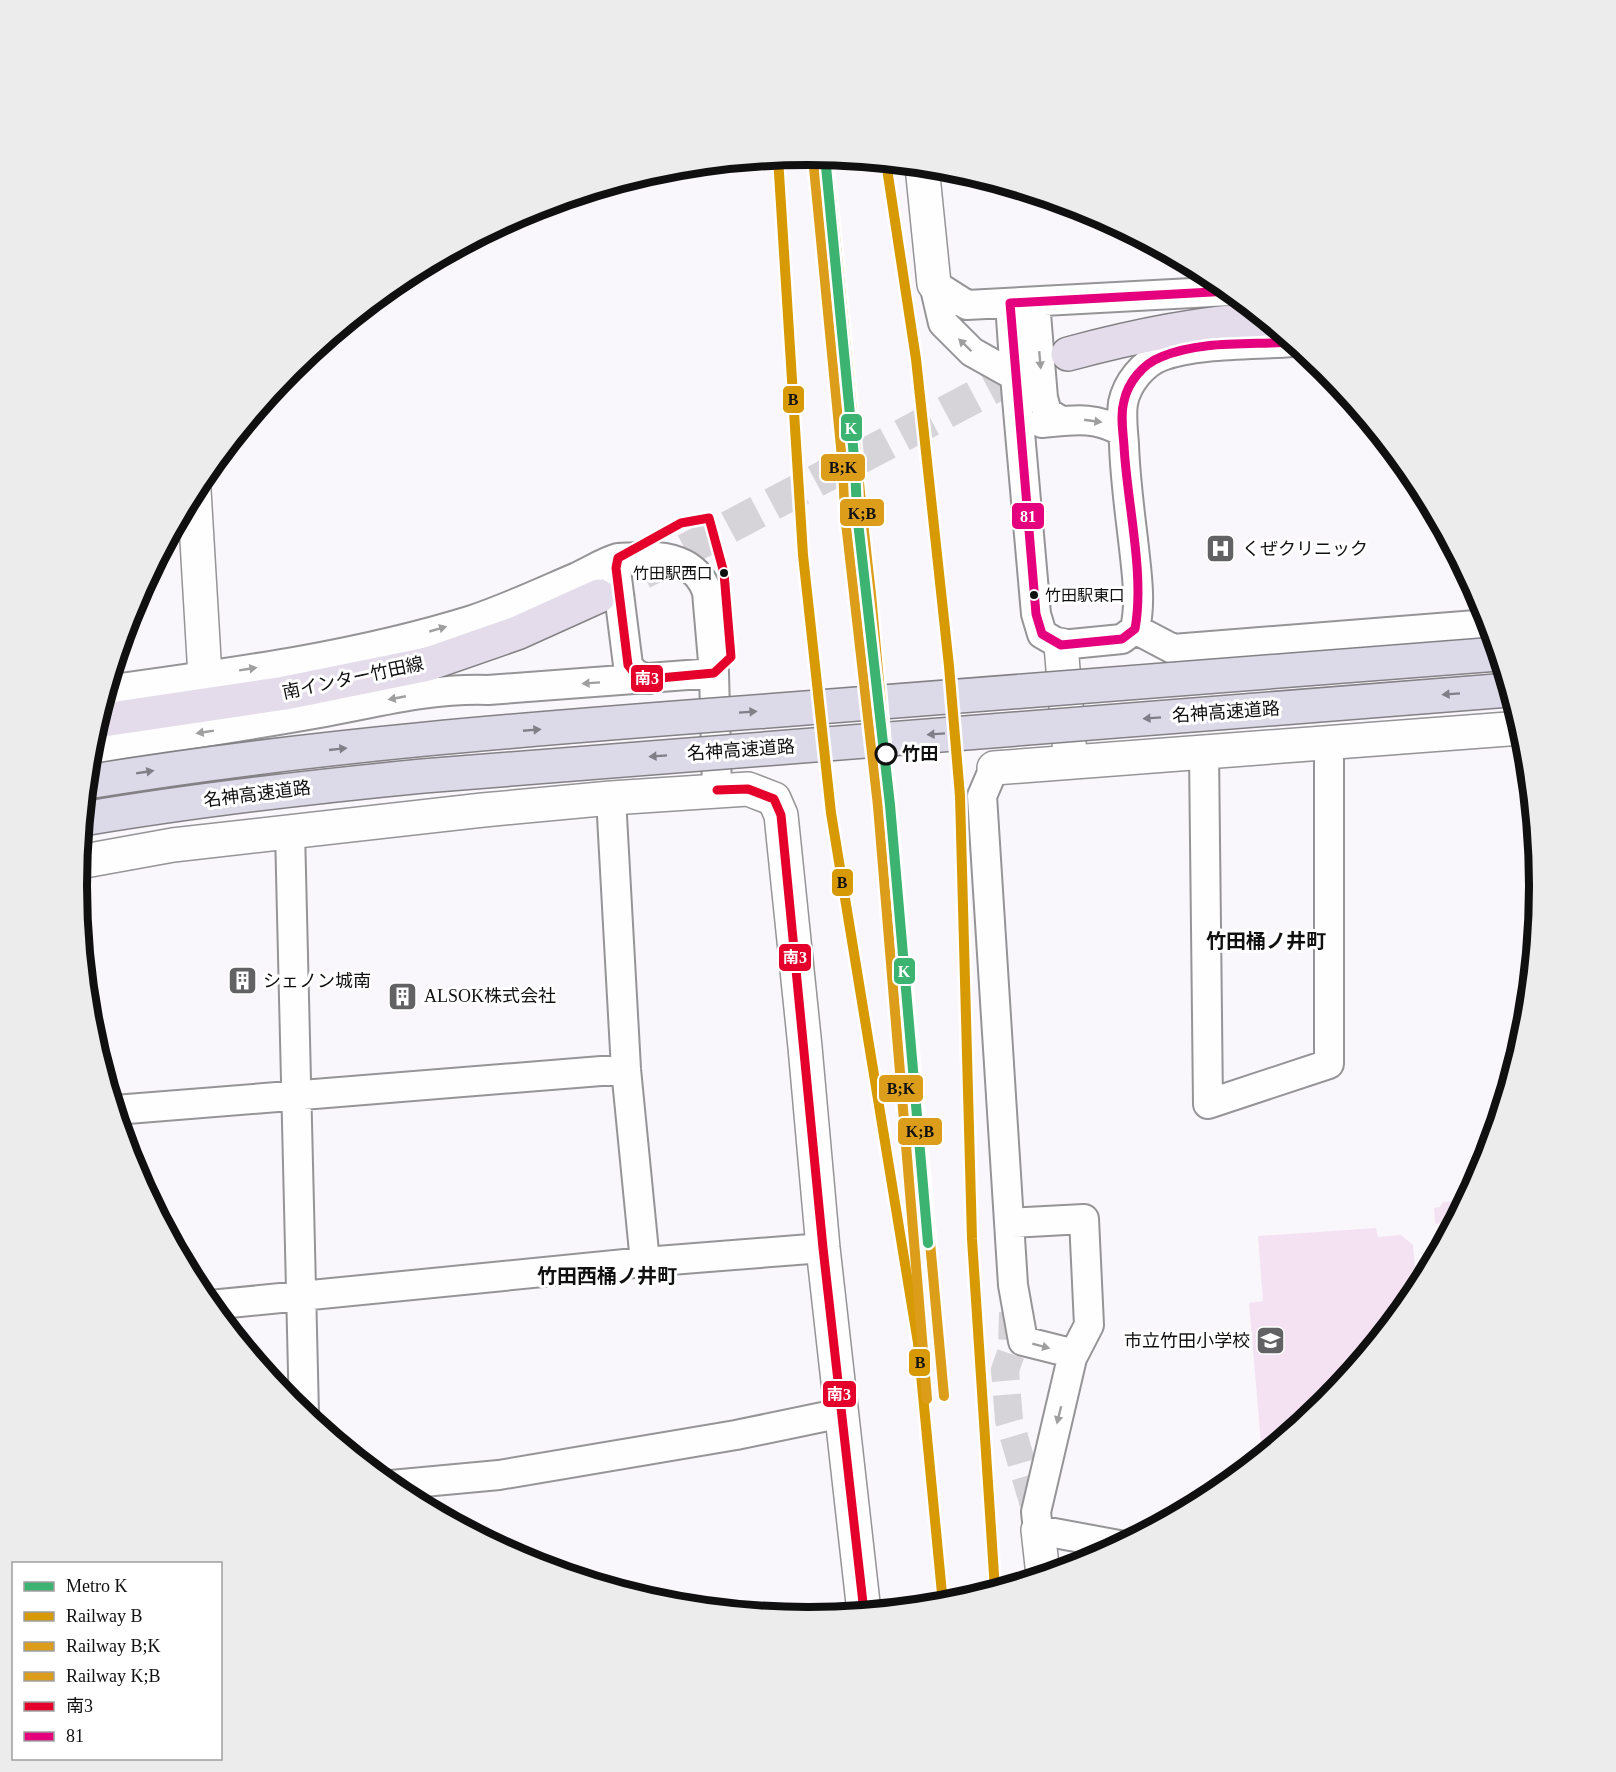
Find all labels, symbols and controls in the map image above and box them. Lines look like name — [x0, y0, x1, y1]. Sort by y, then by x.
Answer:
one-way arrow — [959, 338, 973, 352]
one-way arrow — [1035, 351, 1045, 370]
line badge: B — [782, 385, 805, 414]
text: B — [788, 391, 799, 408]
line badge: K — [840, 413, 863, 442]
one-way arrow — [1084, 417, 1103, 426]
text: K — [845, 420, 858, 437]
line badge: B;K — [820, 453, 866, 482]
text: B;K — [829, 459, 858, 476]
line badge: K;B — [839, 498, 885, 527]
line badge: 81 — [1011, 502, 1045, 530]
text: K;B — [848, 505, 877, 522]
text: 81 — [1020, 508, 1036, 525]
hospital icon: くぜクリニック — [1205, 533, 1237, 565]
place label: くぜクリニック — [1242, 539, 1368, 559]
place label: 竹田駅西口 — [633, 565, 713, 582]
marker: 竹田駅西口 — [718, 567, 730, 579]
place label: 竹田駅東口 — [1045, 587, 1125, 604]
marker: 竹田駅東口 — [1028, 589, 1040, 601]
one-way arrow — [429, 624, 447, 634]
street label: 南インター竹田線 — [280, 653, 426, 703]
one-way arrow — [238, 664, 257, 673]
line badge: 南3 — [630, 664, 664, 693]
text: 南3 — [635, 670, 659, 687]
one-way arrow — [581, 678, 600, 688]
one-way arrow — [1441, 690, 1460, 699]
one-way arrow — [387, 694, 406, 703]
street label: 名神高速道路 — [1171, 698, 1281, 726]
one-way arrow — [738, 708, 757, 717]
one-way arrow — [1142, 713, 1161, 722]
one-way arrow — [523, 725, 542, 735]
one-way arrow — [195, 727, 214, 736]
one-way arrow — [927, 730, 946, 739]
street label: 名神高速道路 — [686, 736, 796, 764]
marker: 竹田 — [875, 743, 897, 765]
one-way arrow — [329, 744, 348, 754]
place label: 竹田 — [902, 744, 938, 764]
one-way arrow — [649, 751, 668, 761]
one-way arrow — [135, 768, 154, 777]
street label: 名神高速道路 — [202, 777, 312, 811]
line badge: B — [831, 868, 854, 897]
text: B — [837, 874, 848, 891]
district label: 竹田桶ノ井町 — [1206, 930, 1326, 952]
line badge: 南3 — [778, 943, 812, 972]
text: 南3 — [783, 949, 807, 966]
line badge: K — [893, 957, 916, 985]
text: K — [898, 963, 911, 980]
building icon: シェノン城南 — [226, 965, 258, 997]
place label: シェノン城南 — [263, 971, 371, 991]
building icon: ALSOK株式会社 — [387, 980, 419, 1012]
place label: ALSOK株式会社 — [424, 986, 556, 1006]
line badge: B;K — [878, 1074, 924, 1103]
text: B;K — [887, 1080, 916, 1097]
line badge: K;B — [897, 1117, 943, 1146]
text: K;B — [906, 1123, 935, 1140]
district label: 竹田西桶ノ井町 — [537, 1265, 677, 1287]
school or university icon: 市立竹田小学校 — [1255, 1325, 1287, 1357]
place label: 市立竹田小学校 — [1124, 1331, 1250, 1351]
one-way arrow — [1032, 1341, 1050, 1351]
line badge: B — [908, 1348, 931, 1377]
text: B — [915, 1354, 926, 1371]
line badge: 南3 — [822, 1380, 857, 1408]
text: 南3 — [827, 1386, 851, 1403]
one-way arrow — [1054, 1406, 1064, 1424]
legend — [12, 1562, 222, 1760]
text: Metro K — [66, 1576, 128, 1596]
text: Railway B — [66, 1606, 143, 1626]
text: Railway B;K — [66, 1636, 161, 1656]
text: Railway K;B — [66, 1666, 161, 1686]
text: 南3 — [66, 1696, 93, 1716]
text: 81 — [66, 1726, 84, 1746]

